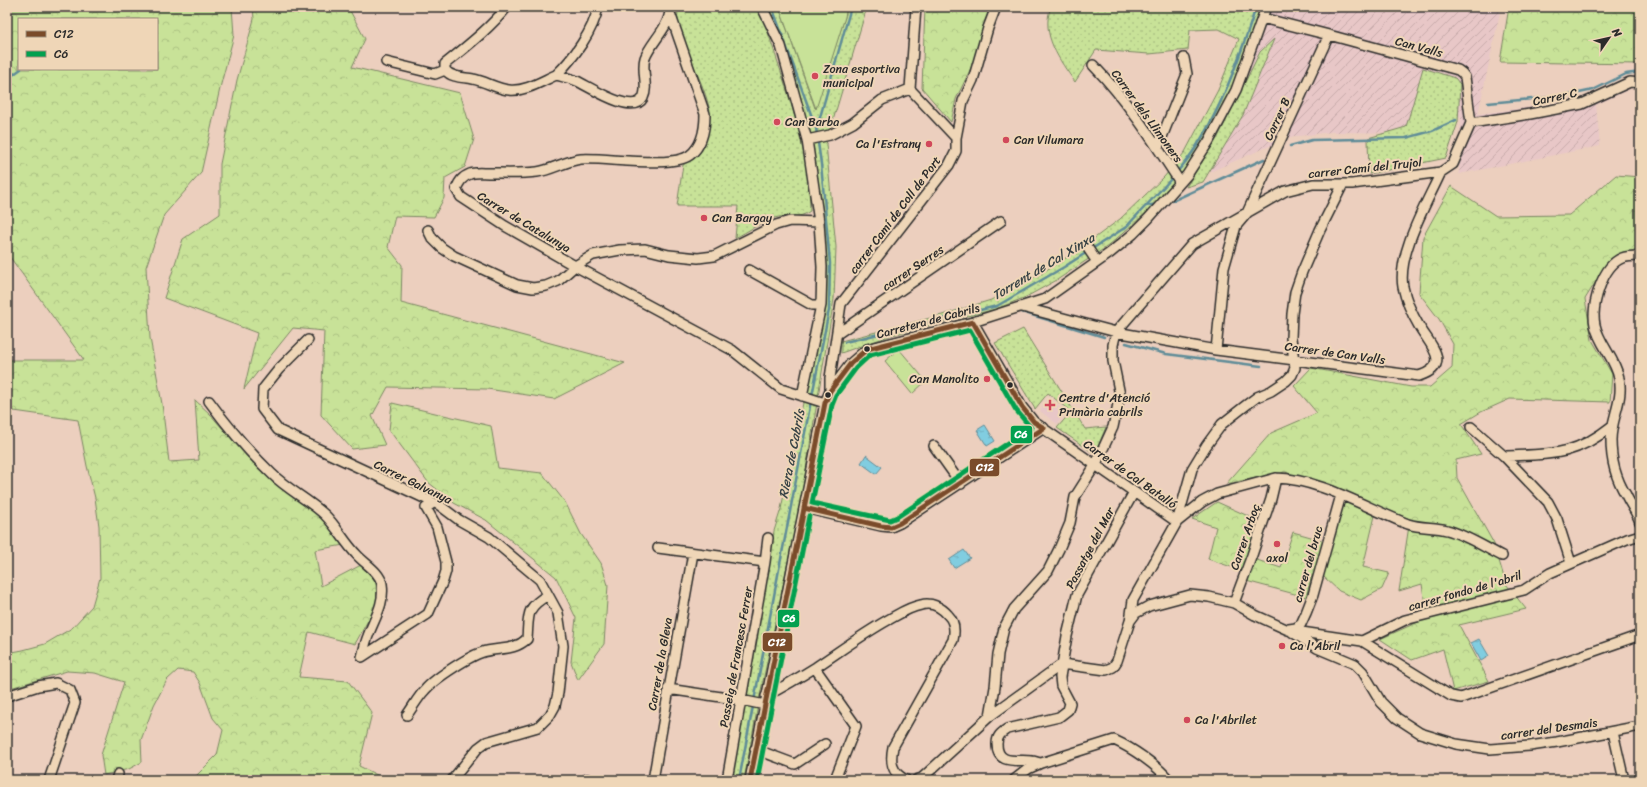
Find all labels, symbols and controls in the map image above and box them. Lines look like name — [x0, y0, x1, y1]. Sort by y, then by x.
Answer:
legend — [18, 18, 158, 70]
north arrow — [1589, 18, 1629, 58]
text: C12 — [54, 23, 74, 45]
text: N — [1606, 23, 1627, 41]
street label: Can Valls — [1393, 30, 1446, 64]
text: C6 — [54, 43, 68, 65]
place label: Zona esportiva municipal — [823, 58, 900, 94]
street label: Carrer dels Llimoners — [1105, 64, 1189, 168]
marker: Zona esportiva municipal — [810, 71, 820, 81]
street label: Carrer C — [1531, 81, 1580, 112]
street label: Carrer B — [1257, 94, 1297, 144]
place label: Can Barba — [785, 111, 839, 133]
marker: Can Barba — [772, 117, 782, 127]
place label: Can Vilumara — [1014, 129, 1085, 151]
place label: Ca l'Estrany — [856, 133, 922, 155]
marker: Can Vilumara — [1001, 135, 1011, 145]
marker: Ca l'Estrany — [924, 139, 934, 149]
street label: carrer Camí de Coll de Port — [843, 151, 947, 279]
street label: carrer Camí del Trujol — [1307, 151, 1423, 185]
street label: Carrer de Catalunya — [473, 185, 575, 259]
place label: Can Bargay — [712, 207, 773, 229]
marker: Can Bargay — [699, 213, 709, 223]
water label: Torrent de Cal Xinxa — [987, 226, 1100, 306]
street label: carrer Serres — [877, 239, 949, 297]
street label: Carretera de Cabrils — [874, 297, 982, 345]
street label: Carrer de Can Valls — [1283, 335, 1387, 371]
unlabelled marker — [862, 344, 872, 354]
place label: Can Manolito — [909, 368, 979, 390]
marker: Can Manolito — [982, 374, 992, 384]
unlabelled marker — [1005, 380, 1015, 390]
place label: Centre d'Atenció Primària cabrils — [1059, 387, 1151, 423]
unlabelled marker — [823, 390, 833, 400]
marker: Centre d'Atenció Primària cabrils — [1044, 399, 1056, 411]
water label: Riera de Cabrils — [772, 406, 812, 500]
line badge: C6 — [1010, 425, 1033, 444]
text: C6 — [1013, 425, 1028, 444]
street label: Carrer de Cal Batalló — [1078, 433, 1182, 515]
street label: Carrer Galvanya — [370, 454, 457, 511]
line badge: C12 — [969, 458, 1000, 477]
text: C12 — [975, 458, 995, 477]
street label: Carrer Arboç — [1223, 501, 1267, 573]
street label: Passatge del Mar — [1059, 502, 1121, 593]
street label: carrer del bruc — [1287, 523, 1329, 605]
marker: axol — [1272, 539, 1282, 549]
place label: axol — [1266, 547, 1288, 569]
street label: carrer fondo de l'abril — [1406, 564, 1525, 618]
street label: Passeig de Francesc Ferrer — [713, 584, 759, 729]
line badge: C6 — [777, 609, 800, 628]
text: C6 — [781, 609, 796, 628]
street label: Carrer de la Gleva — [641, 616, 679, 712]
line badge: C12 — [762, 632, 793, 652]
text: C12 — [767, 633, 787, 652]
place label: Ca l'Abril — [1290, 635, 1341, 657]
marker: Ca l'Abril — [1277, 641, 1287, 651]
place label: Ca l'Abrilet — [1195, 709, 1257, 731]
street label: carrer del Desmais — [1499, 711, 1599, 747]
marker: Ca l'Abrilet — [1182, 715, 1192, 725]

